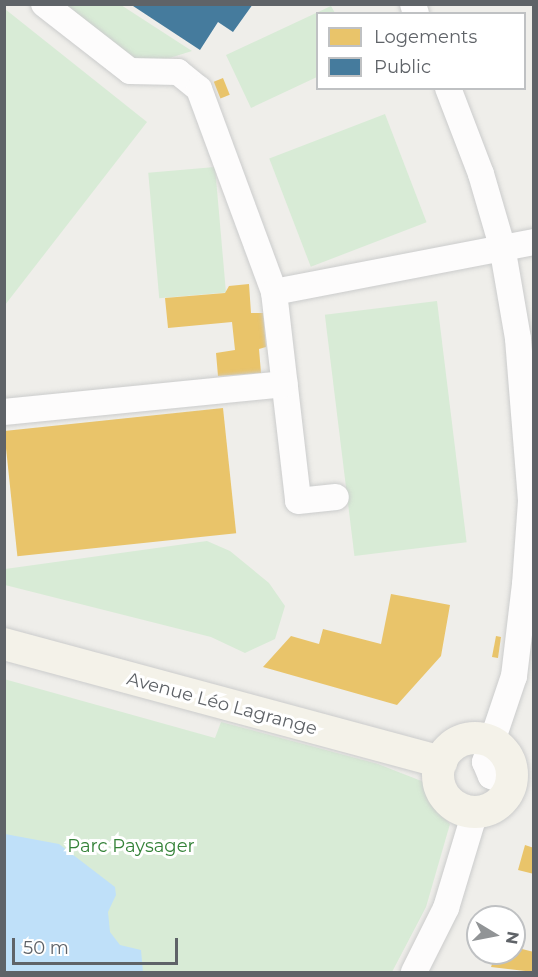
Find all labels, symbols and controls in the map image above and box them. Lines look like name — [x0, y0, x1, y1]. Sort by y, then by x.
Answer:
legend — [316, 12, 526, 90]
text: Logements — [374, 26, 477, 48]
text: Public — [374, 56, 431, 78]
street label: Avenue Léo Lagrange — [125, 668, 319, 740]
park label: Parc Paysager — [67, 835, 195, 857]
north arrow — [466, 905, 526, 965]
scale bar — [15, 926, 182, 964]
text: N — [502, 930, 523, 946]
text: 50 m — [23, 937, 69, 959]

